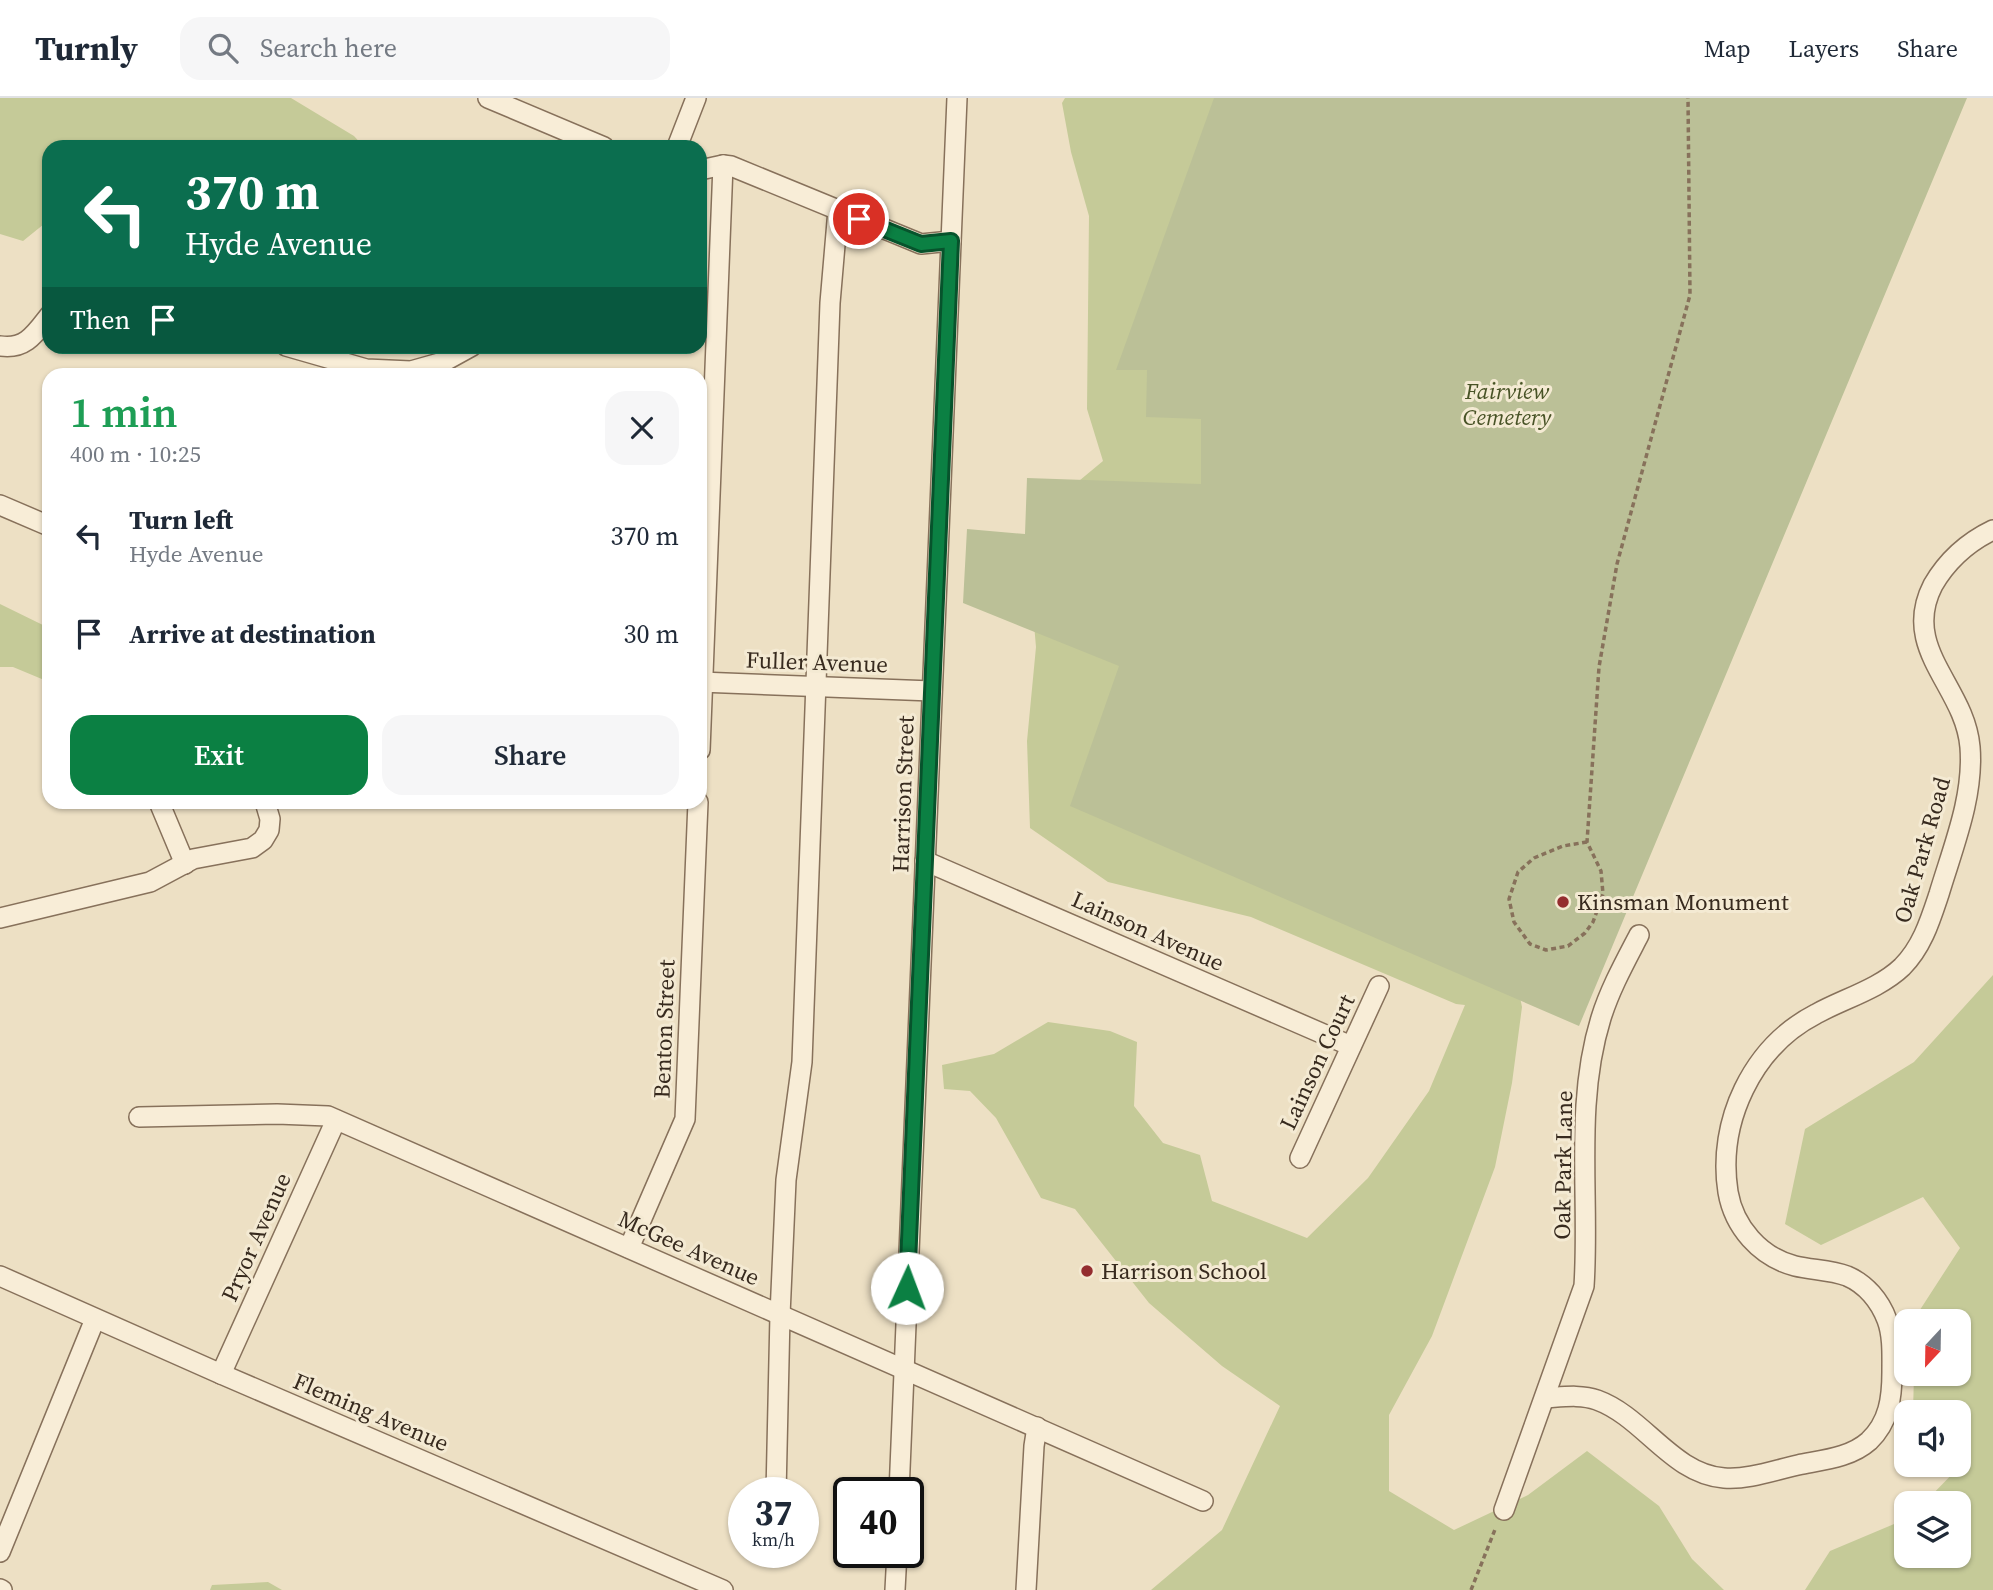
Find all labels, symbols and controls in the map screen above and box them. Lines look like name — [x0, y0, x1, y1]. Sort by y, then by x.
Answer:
search box — [180, 17, 670, 80]
text: Turnly — [35, 26, 138, 71]
icon: search — [204, 29, 242, 67]
text: Search here — [260, 30, 397, 66]
text: Map — [1704, 32, 1751, 65]
text: Layers — [1789, 32, 1859, 65]
text: Share — [1897, 32, 1958, 65]
text: 370 m — [185, 158, 320, 225]
icon: left — [70, 168, 161, 259]
pin — [829, 189, 889, 249]
icon: arrive — [840, 200, 878, 238]
text: Hyde Avenue — [185, 222, 372, 266]
icon: arrive — [144, 301, 182, 339]
text: Then — [70, 302, 130, 338]
park label: Fairview Cemetery — [1463, 375, 1552, 433]
text: 1 min — [70, 383, 178, 441]
button: close — [605, 391, 679, 465]
text: 400 m · 10:25 — [70, 438, 201, 470]
text: Turn left — [129, 502, 233, 538]
icon: left — [70, 517, 108, 555]
text: 370 m — [611, 518, 679, 554]
text: Hyde Avenue — [129, 538, 263, 570]
icon: arrive — [70, 615, 108, 653]
text: Arrive at destination — [129, 616, 376, 652]
text: 30 m — [624, 616, 679, 652]
street label: Fuller Avenue — [745, 644, 889, 680]
button: Exit — [70, 715, 368, 795]
button: Share — [382, 715, 679, 795]
street label: Harrison Street — [884, 715, 922, 873]
street label: Oak Park Road — [1886, 773, 1958, 927]
street label: Lainson Avenue — [1067, 883, 1229, 979]
place label: Kinsman Monument — [1577, 886, 1789, 918]
marker: Kinsman Monument — [1555, 894, 1571, 910]
street label: Benton Street — [646, 959, 682, 1099]
street label: Lainson Court — [1272, 989, 1363, 1135]
street label: Oak Park Lane — [1546, 1090, 1580, 1240]
street label: Pryor Avenue — [213, 1168, 299, 1306]
street label: McGee Avenue — [613, 1203, 765, 1293]
position arrow — [870, 1251, 944, 1325]
place label: Harrison School — [1101, 1255, 1267, 1287]
marker: Harrison School — [1079, 1263, 1095, 1279]
north arrow — [1894, 1309, 1970, 1386]
map controls — [1894, 1309, 1971, 1568]
street label: Fleming Avenue — [288, 1365, 454, 1459]
button: sound — [1894, 1400, 1971, 1477]
speed limit sign: 40 — [833, 1477, 924, 1568]
text: 37 — [755, 1489, 792, 1537]
button: layers — [1894, 1491, 1971, 1568]
text: km/h — [752, 1527, 795, 1552]

